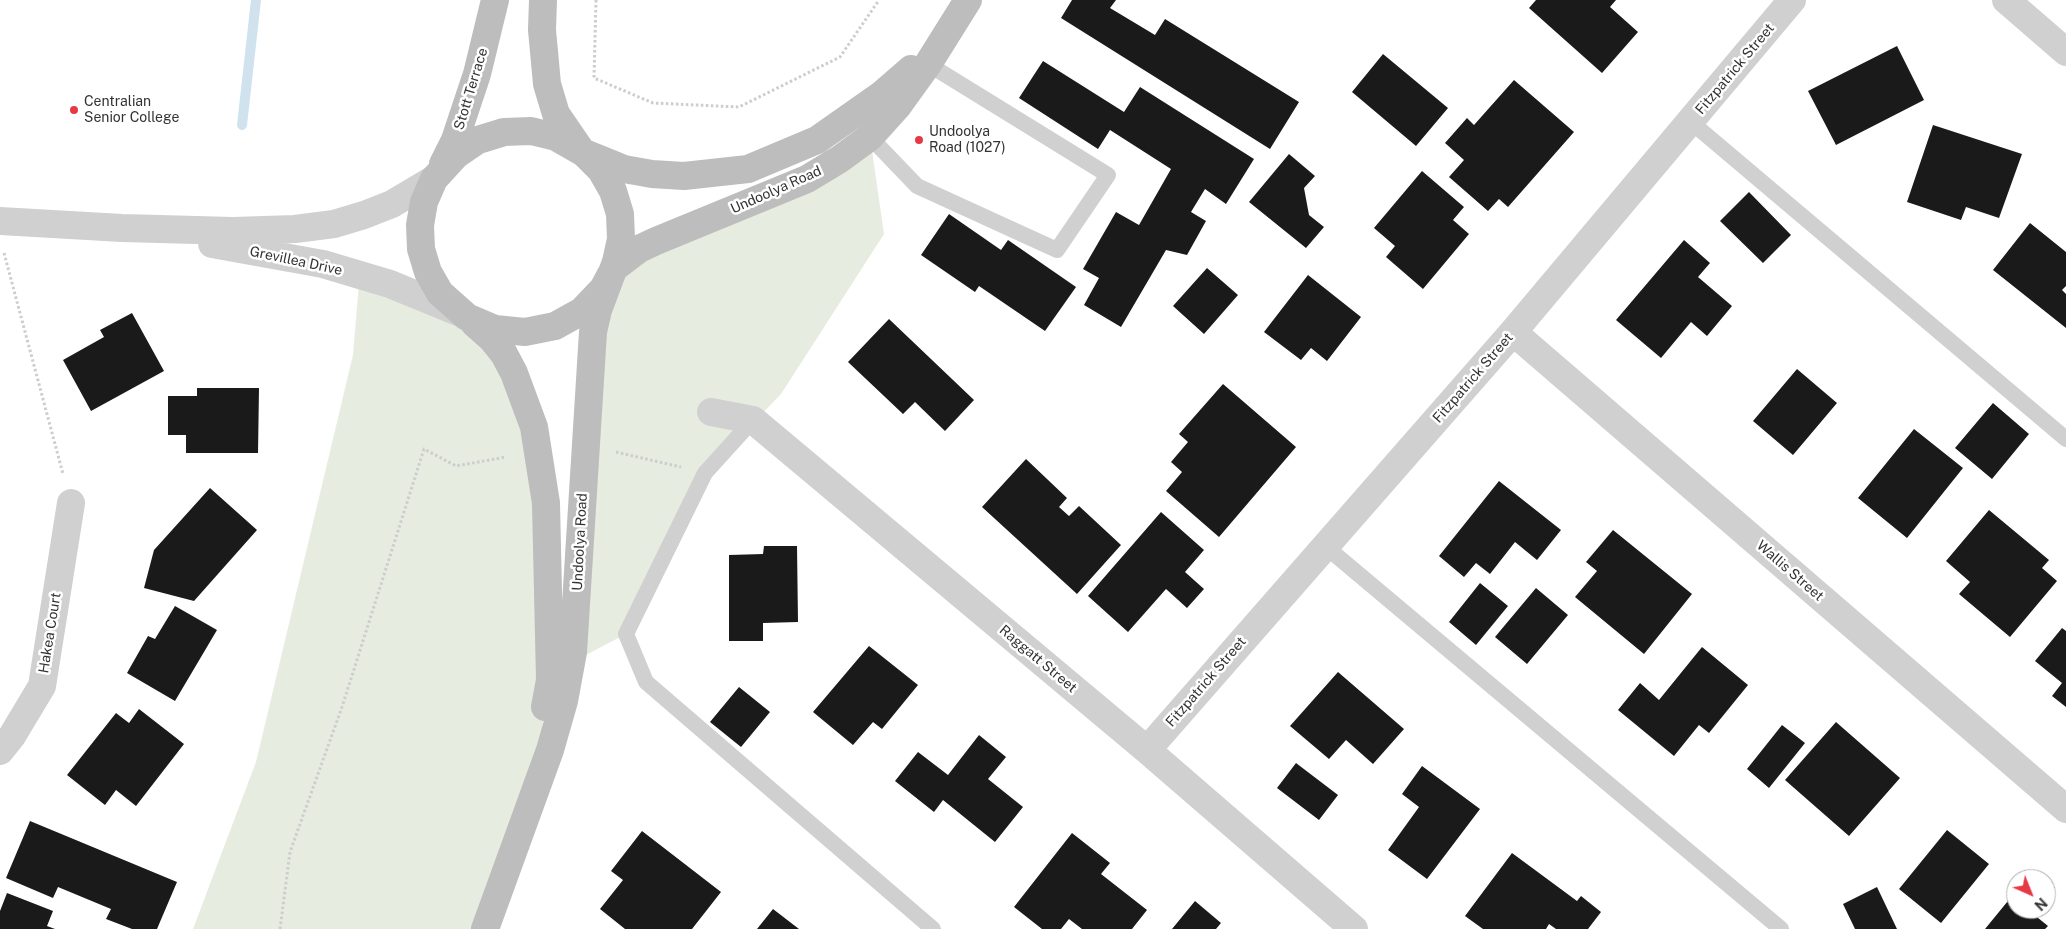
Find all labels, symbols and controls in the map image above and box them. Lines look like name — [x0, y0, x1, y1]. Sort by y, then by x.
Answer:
street label: Fitzpatrick Street — [1692, 20, 1778, 118]
street label: Stott Terrace — [451, 46, 491, 132]
place label: Centralian Senior College — [84, 94, 179, 126]
marker: Centralian Senior College — [68, 104, 80, 116]
place label: Undoolya Road (1027) — [929, 124, 1006, 156]
marker: Undoolya Road (1027) — [913, 134, 925, 146]
street label: Undoolya Road — [728, 162, 824, 218]
street label: Grevillea Drive — [248, 243, 344, 279]
street label: Fitzpatrick Street — [1429, 330, 1517, 426]
street label: Undoolya Road — [569, 493, 591, 591]
street label: Wallis Street — [1753, 537, 1827, 605]
street label: Hakea Court — [35, 591, 65, 675]
street label: Raggatt Street — [996, 622, 1080, 696]
street label: Fitzpatrick Street — [1162, 634, 1250, 730]
north arrow — [2006, 869, 2056, 919]
text: N — [2031, 895, 2050, 914]

